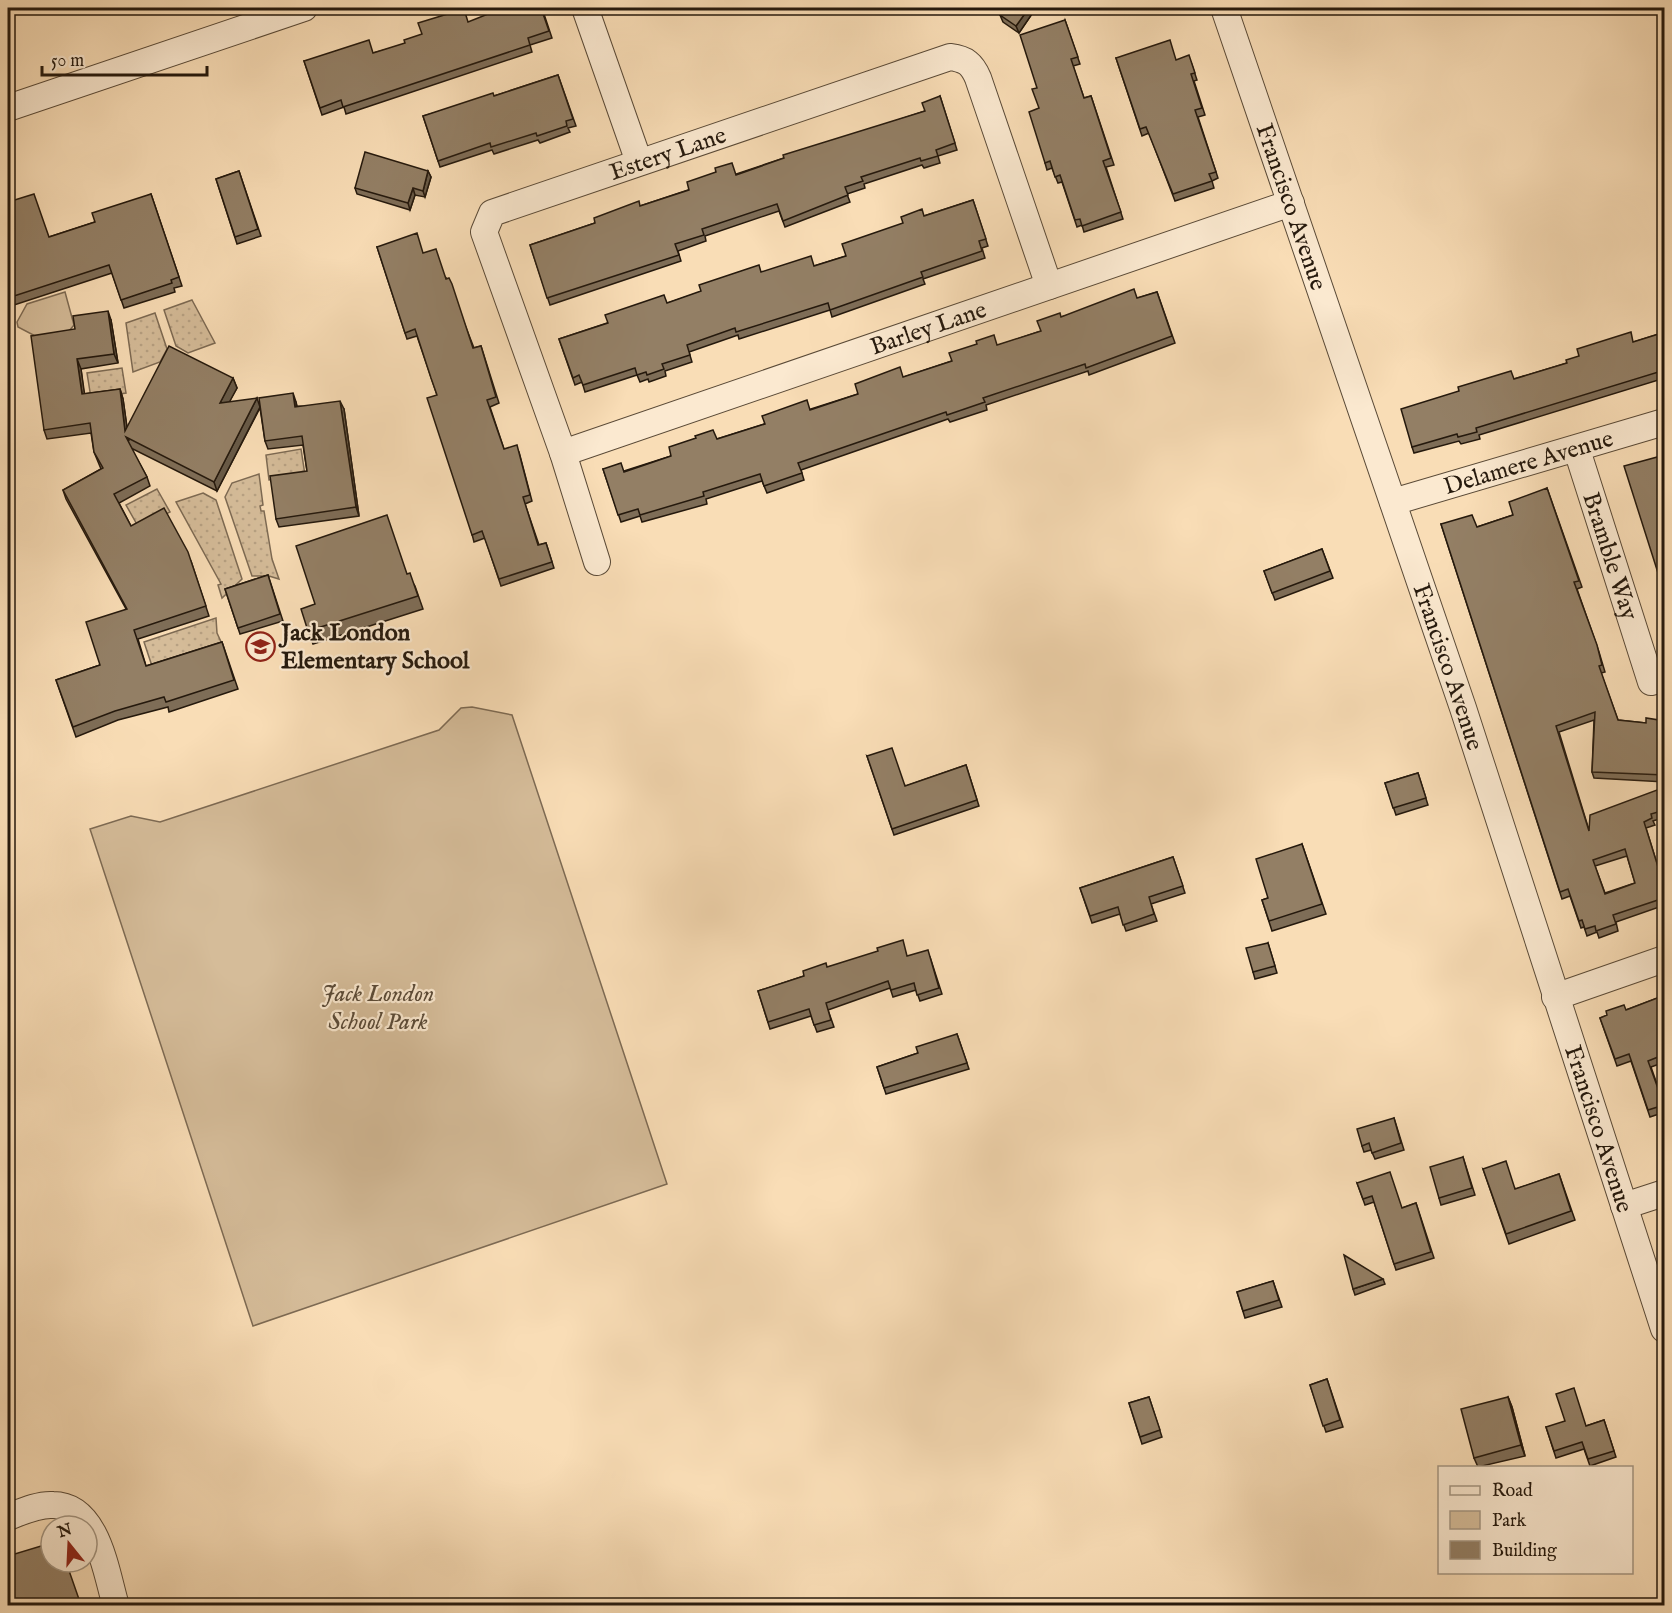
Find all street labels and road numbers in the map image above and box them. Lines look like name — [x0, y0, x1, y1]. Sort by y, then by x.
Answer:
street label: Estery Lane — [606, 120, 731, 189]
street label: Francisco Avenue — [1248, 120, 1333, 295]
street label: Barley Lane — [866, 295, 991, 363]
street label: Delamere Avenue — [1440, 424, 1617, 503]
street label: Bramble Way — [1574, 488, 1644, 624]
street label: Francisco Avenue — [1405, 580, 1490, 754]
street label: Francisco Avenue — [1556, 1042, 1639, 1217]

